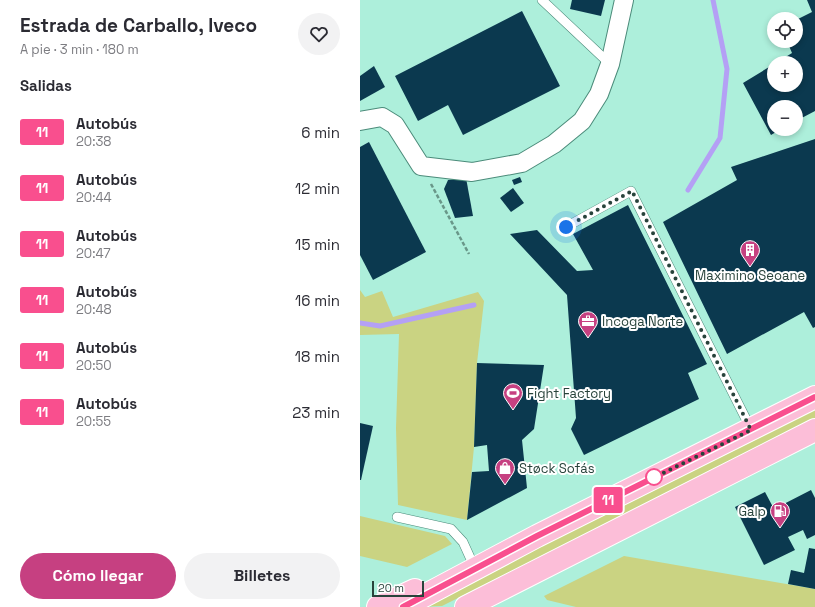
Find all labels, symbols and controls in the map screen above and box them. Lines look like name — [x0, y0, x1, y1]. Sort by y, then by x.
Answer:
map controls — [767, 12, 803, 136]
button: locate — [767, 12, 803, 48]
text: Estrada de Carballo, Iveco — [20, 13, 257, 38]
button: heart — [298, 13, 340, 55]
text: A pie · 3 min · 180 m — [20, 41, 139, 58]
button: + — [767, 56, 803, 92]
text: Salidas — [20, 76, 72, 95]
button: − — [767, 100, 803, 136]
text: Autobús — [76, 114, 137, 133]
text: 11 — [36, 123, 48, 141]
text: 6 min — [301, 123, 340, 142]
text: 20:38 — [76, 133, 111, 150]
text: Autobús — [76, 170, 137, 189]
text: 11 — [36, 179, 48, 197]
text: 12 min — [295, 179, 340, 198]
text: 20:44 — [76, 189, 112, 206]
your location — [556, 217, 576, 237]
text: Autobús — [76, 226, 137, 245]
text: 11 — [36, 235, 48, 253]
text: 15 min — [295, 235, 340, 254]
building icon: Maximino Seoane — [739, 239, 761, 267]
text: 20:47 — [76, 245, 111, 262]
place label: Maximino Seoane — [695, 267, 805, 284]
text: Autobús — [76, 282, 137, 301]
text: 11 — [36, 291, 48, 309]
text: 16 min — [295, 291, 340, 310]
text: 20:48 — [76, 301, 112, 318]
office icon: Incoga Norte — [577, 310, 599, 338]
place label: Incoga Norte — [602, 313, 683, 330]
text: Autobús — [76, 338, 137, 357]
text: 11 — [36, 347, 48, 365]
text: 18 min — [295, 347, 340, 366]
text: 20:50 — [76, 357, 112, 374]
sports icon: Fight Factory — [502, 382, 524, 410]
place label: Fight Factory — [527, 385, 611, 402]
text: Autobús — [76, 394, 137, 413]
text: 11 — [36, 403, 48, 421]
text: 23 min — [292, 403, 340, 422]
text: 20:55 — [76, 413, 111, 430]
shop icon: Støck Sofás — [494, 457, 516, 485]
place label: Støck Sofás — [519, 460, 595, 477]
unlabelled marker — [645, 468, 663, 486]
line badge: 11 — [590, 487, 626, 513]
text: 11 — [602, 491, 614, 509]
fuel station icon: Galp — [769, 500, 791, 528]
place label: Galp — [738, 503, 766, 520]
button: Cómo llegar — [20, 553, 176, 599]
button: Billetes — [184, 553, 340, 599]
scale bar — [372, 579, 424, 598]
text: 20 m — [378, 581, 404, 595]

